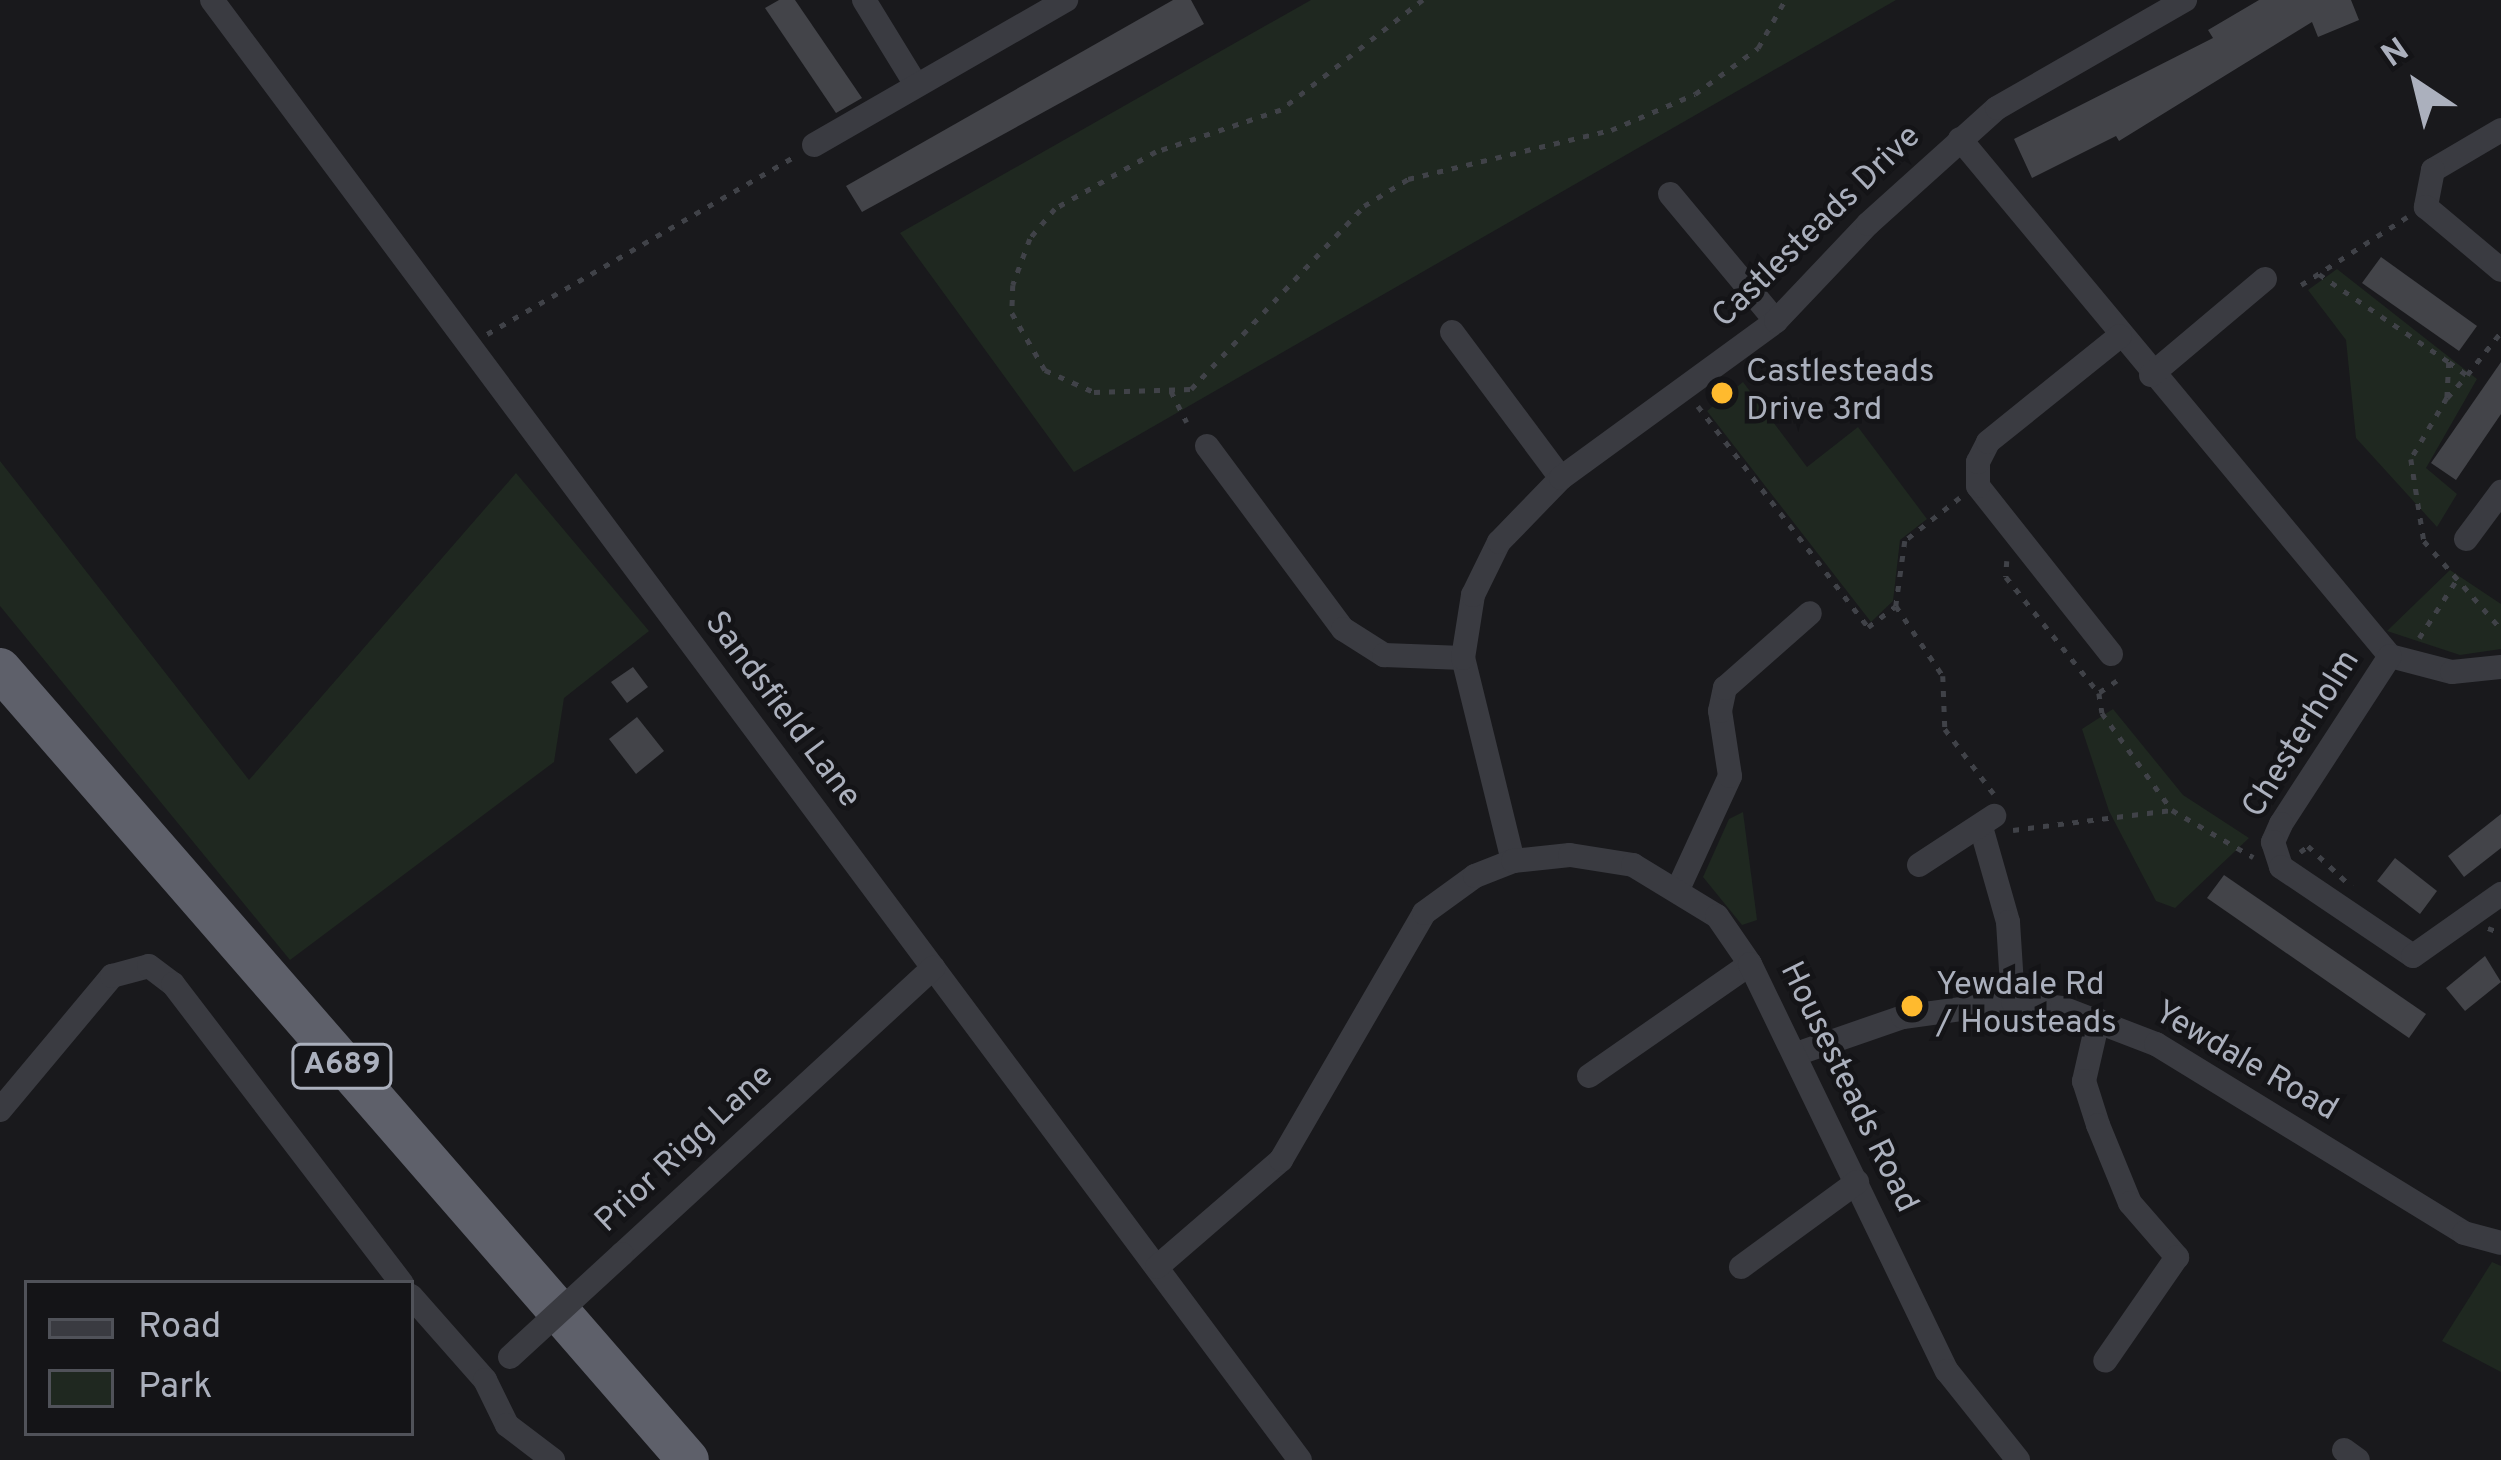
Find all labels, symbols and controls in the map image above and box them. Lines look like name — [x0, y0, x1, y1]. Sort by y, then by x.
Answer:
north arrow — [2357, 24, 2477, 144]
text: N — [2375, 31, 2418, 79]
street label: Castlesteads Drive — [1706, 118, 1930, 338]
place label: Castlesteads Drive 3rd — [1746, 354, 1934, 432]
marker: Castlesteads Drive 3rd — [1709, 380, 1735, 406]
street label: Sandsfield Lane — [694, 605, 868, 817]
street label: Chesterholm — [2236, 644, 2370, 826]
street label: Housesteads Road — [1769, 956, 1925, 1220]
place label: Yewdale Rd / Housteads — [1936, 967, 2117, 1045]
marker: Yewdale Rd / Housteads — [1899, 993, 1925, 1019]
street label: Yewdale Road — [2146, 995, 2344, 1131]
road number: A689 — [291, 1042, 393, 1090]
street label: Prior Rigg Lane — [589, 1057, 783, 1243]
legend — [24, 1280, 414, 1436]
text: Road — [138, 1305, 221, 1351]
text: Park — [138, 1365, 212, 1411]

